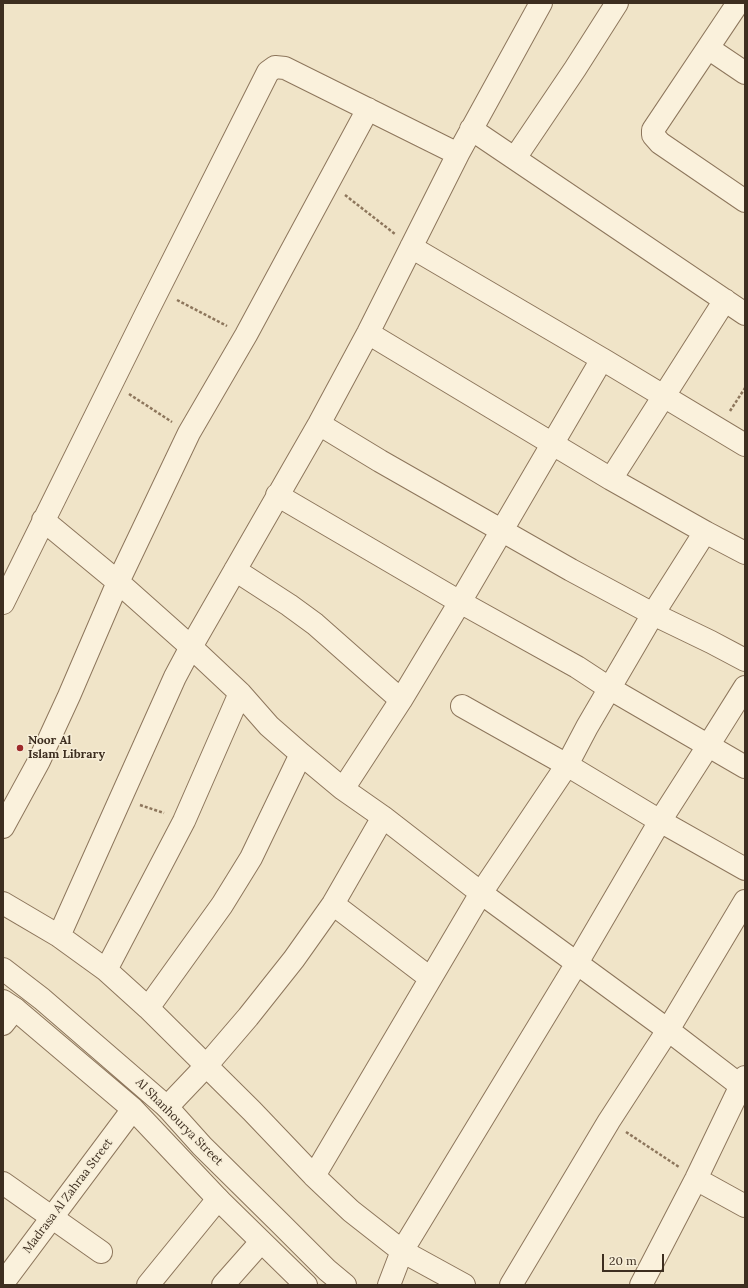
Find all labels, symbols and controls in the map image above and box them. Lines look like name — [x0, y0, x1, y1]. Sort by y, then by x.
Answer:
place label: Noor Al Islam Library — [28, 734, 105, 762]
marker: Noor Al Islam Library — [15, 743, 25, 753]
street label: Al Shanhourya Street — [132, 1075, 226, 1169]
street label: Madrasa Al Zahraa Street — [20, 1136, 116, 1256]
scale bar — [604, 1246, 666, 1272]
text: 20 m — [609, 1253, 637, 1268]

